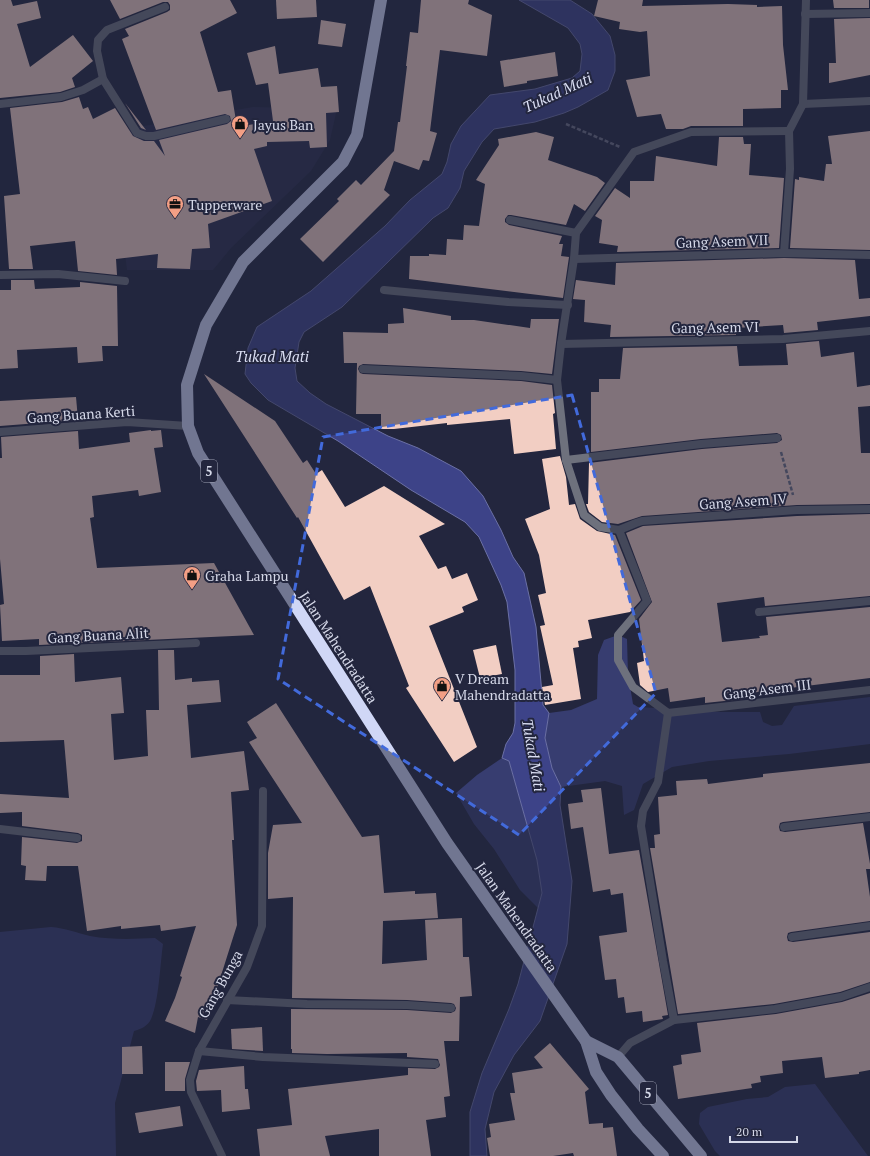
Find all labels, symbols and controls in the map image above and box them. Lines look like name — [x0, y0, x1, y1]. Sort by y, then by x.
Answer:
water label: Tukad Mati — [519, 67, 595, 117]
shop icon: Jayus Ban — [230, 114, 250, 139]
place label: Jayus Ban — [253, 115, 314, 134]
office icon: Tupperware — [165, 194, 185, 219]
place label: Tupperware — [188, 195, 262, 214]
street label: Gang Asem VII — [675, 230, 769, 252]
street label: Gang Asem VI — [671, 317, 759, 337]
water label: Tukad Mati — [235, 346, 310, 366]
street label: Gang Buana Kerti — [26, 401, 136, 427]
road number: 5 — [201, 460, 217, 482]
street label: Gang Asem IV — [698, 488, 788, 514]
shop icon: Graha Lampu — [182, 565, 202, 590]
place label: Graha Lampu — [205, 566, 289, 585]
street label: Jalan Mahendradatta — [296, 587, 382, 707]
street label: Gang Buana Alit — [47, 623, 150, 647]
place label: V Dream Mahendradatta — [455, 669, 550, 704]
street label: Gang Asem III — [722, 674, 812, 704]
shop icon: V Dream Mahendradatta — [432, 676, 452, 701]
water label: Tukad Mati — [518, 717, 550, 794]
street label: Jalan Mahendradatta — [472, 858, 562, 976]
street label: Gang Bunga — [193, 947, 247, 1021]
road number: 5 — [640, 1082, 656, 1104]
scale bar — [730, 1118, 797, 1144]
text: 20 m — [736, 1124, 763, 1139]

